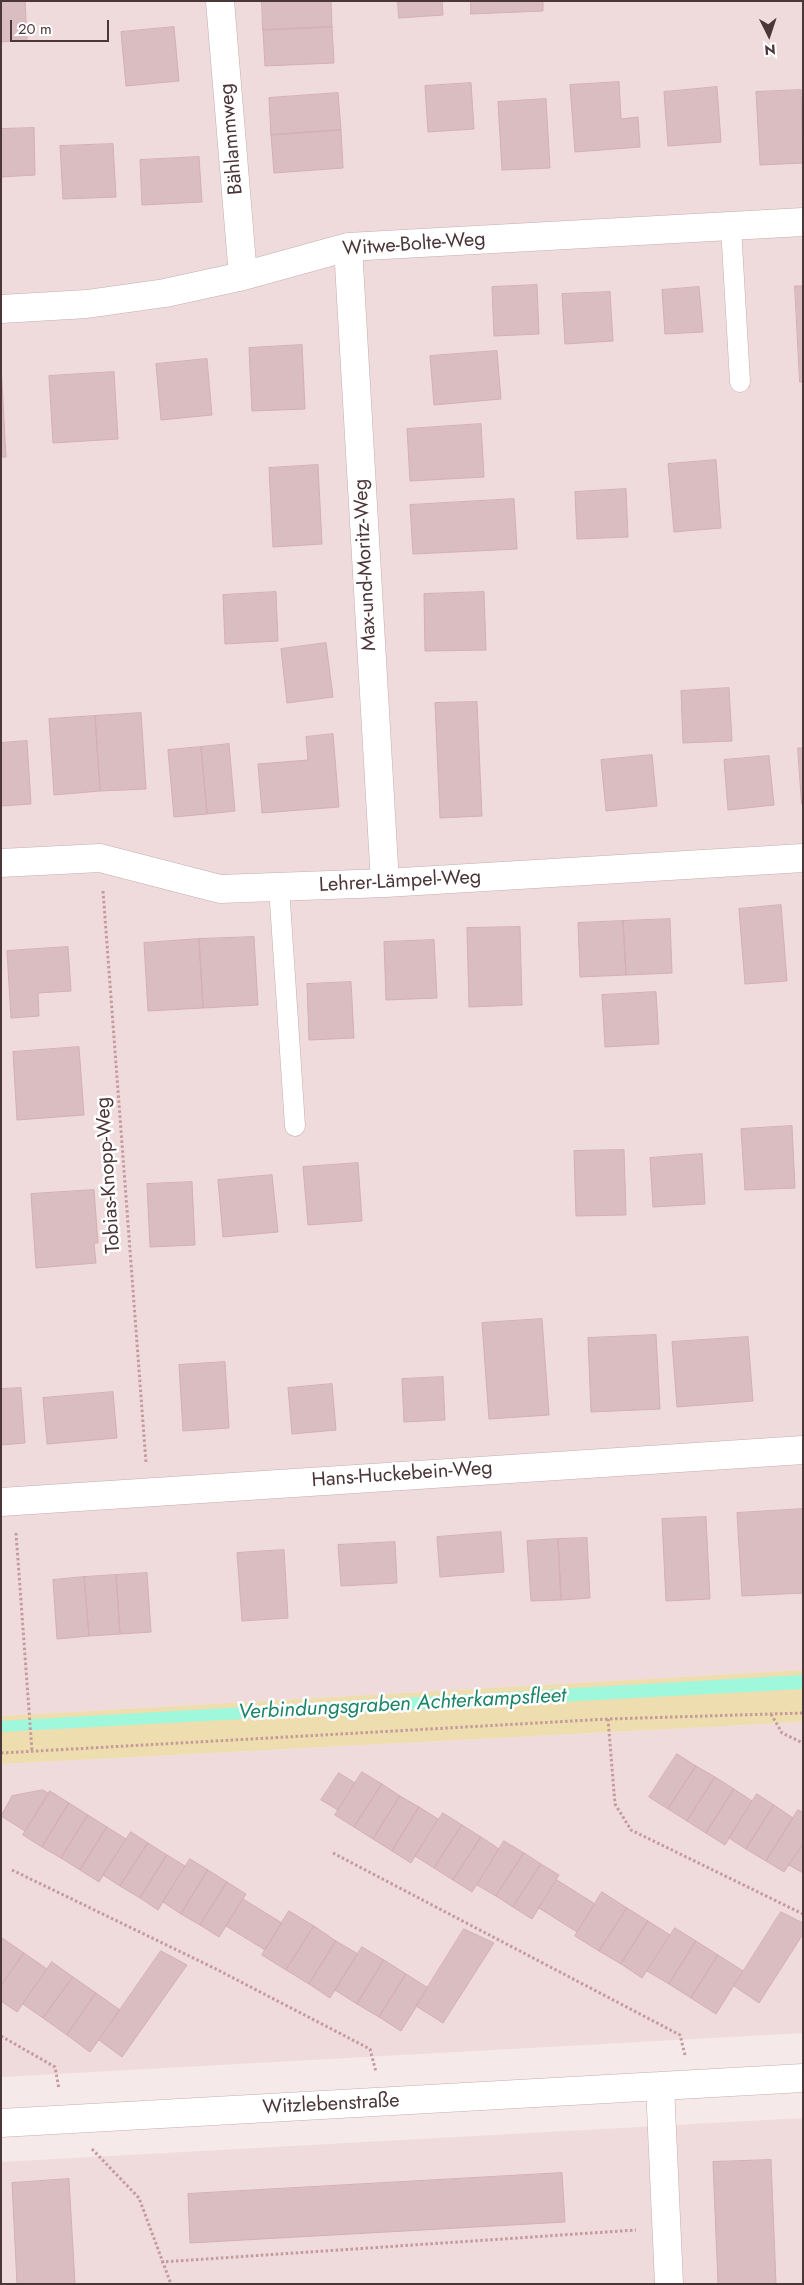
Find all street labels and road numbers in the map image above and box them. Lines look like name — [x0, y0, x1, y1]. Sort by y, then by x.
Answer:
street label: Bählammweg — [215, 82, 249, 196]
street label: Witwe-Bolte-Weg — [342, 228, 486, 262]
street label: Max-und-Moritz-Weg — [350, 478, 382, 652]
street label: Lehrer-Lämpel-Weg — [318, 866, 482, 898]
street label: Tobias-Knopp-Weg — [92, 1096, 126, 1254]
street label: Hans-Huckebein-Weg — [311, 1457, 493, 1493]
street label: Witzlebenstraße — [262, 2089, 400, 2121]

